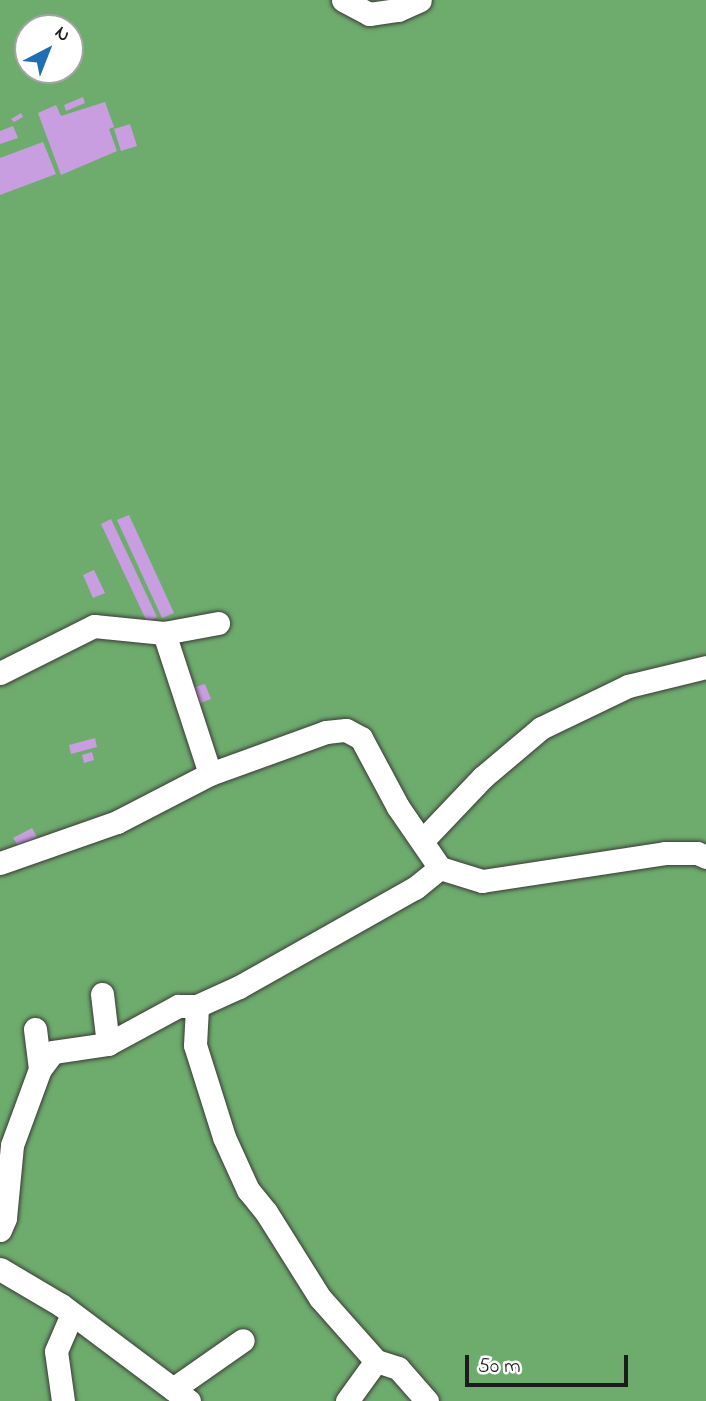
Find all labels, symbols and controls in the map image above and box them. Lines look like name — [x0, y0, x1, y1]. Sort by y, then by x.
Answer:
north arrow — [14, 14, 84, 84]
text: N — [48, 20, 76, 49]
scale bar — [468, 1342, 631, 1386]
text: 50 m — [478, 1352, 521, 1382]

